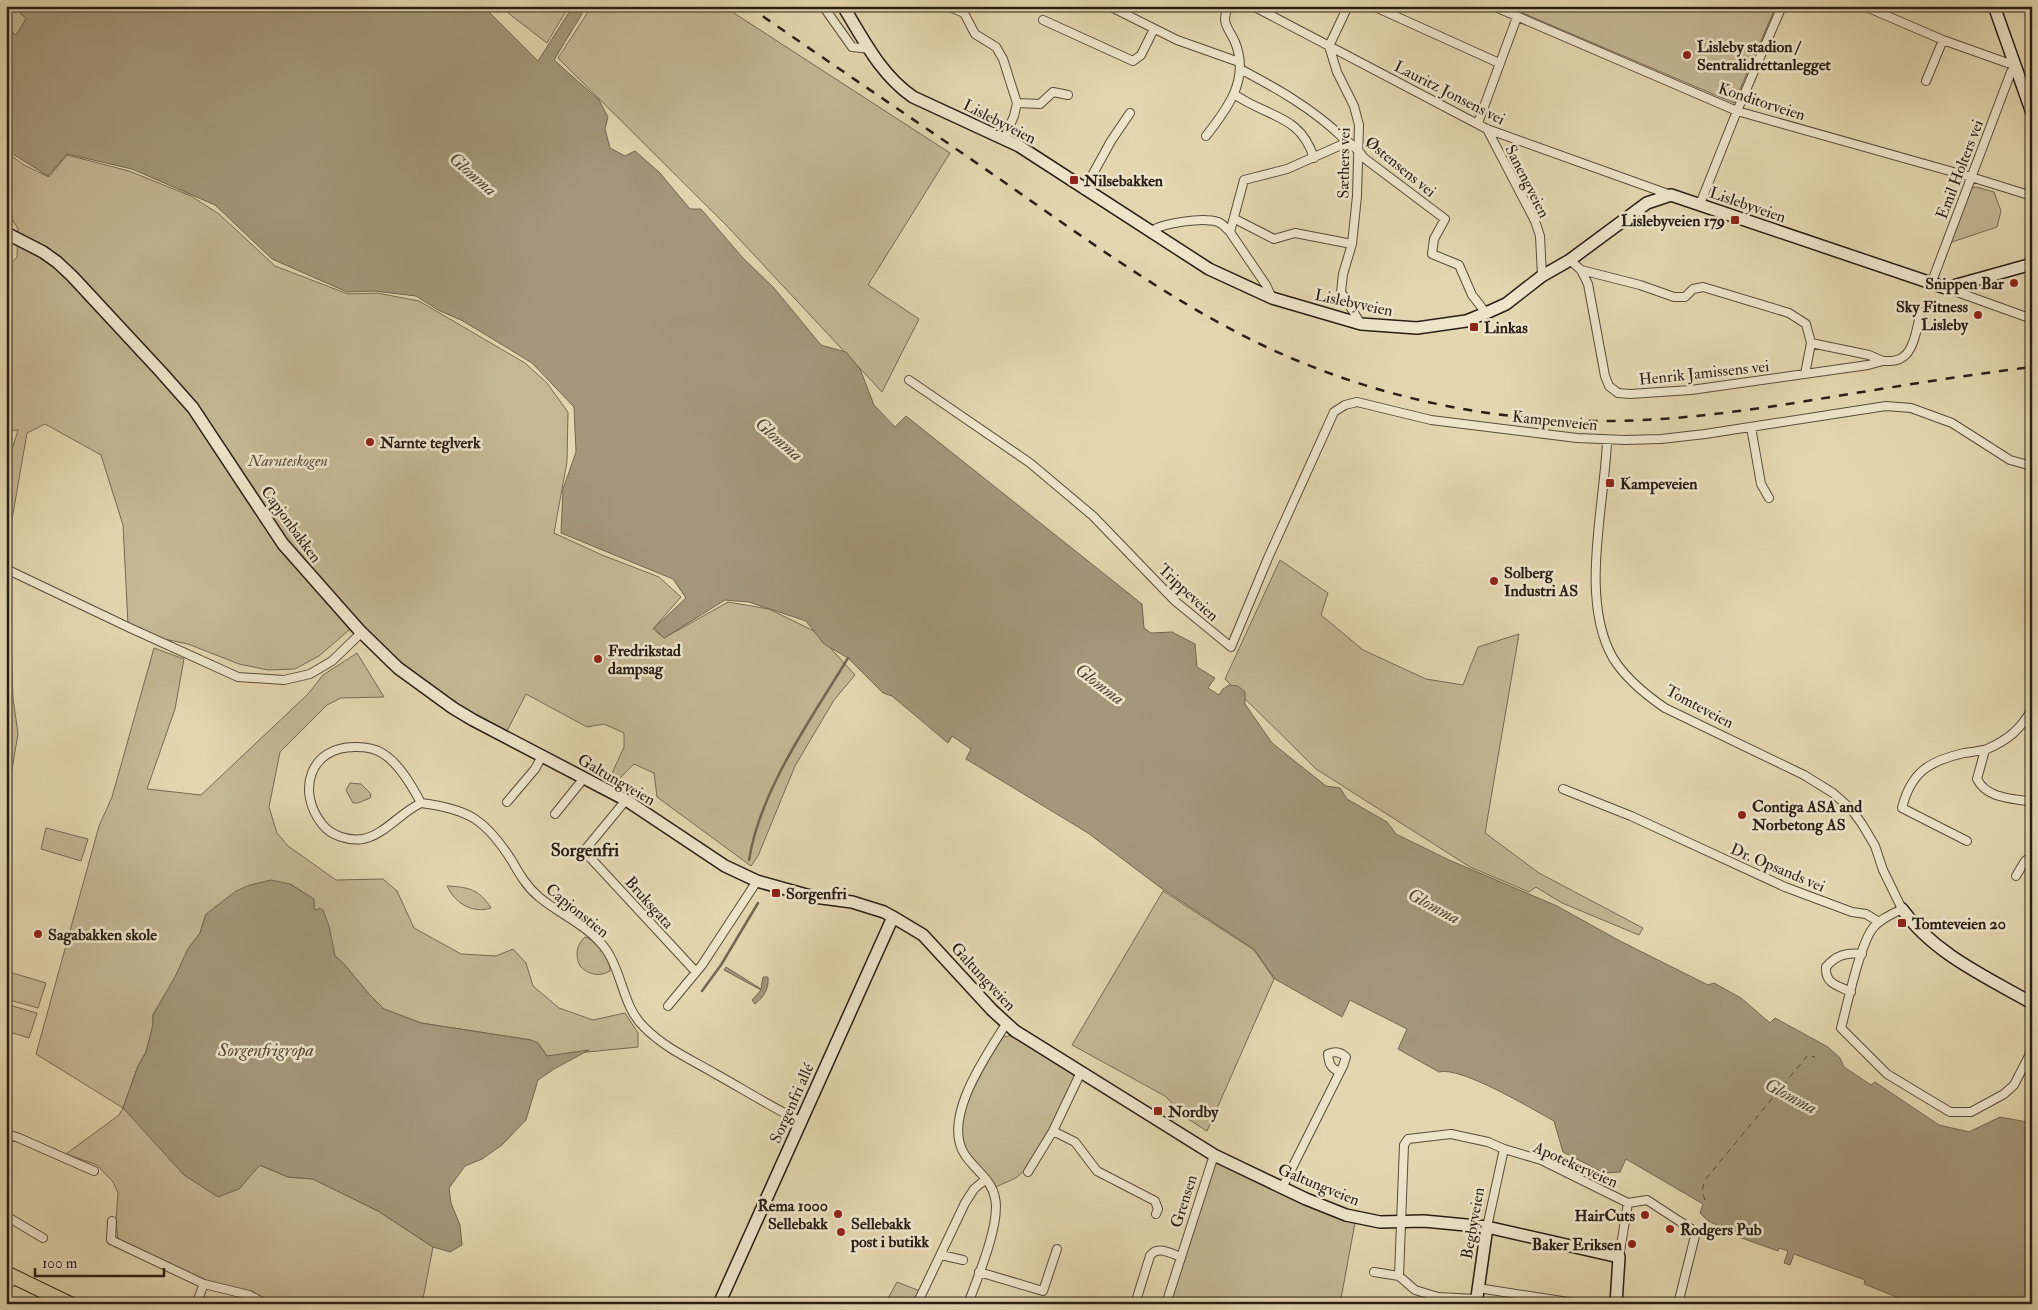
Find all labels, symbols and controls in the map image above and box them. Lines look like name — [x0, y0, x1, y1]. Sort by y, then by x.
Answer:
place label: Lisleby stadion / Sentralidrettanlegget — [1697, 37, 1832, 76]
marker: Lisleby stadion / Sentralidrettanlegget — [1681, 49, 1693, 61]
street label: Lauritz Jonsens vei — [1390, 56, 1508, 130]
street label: Konditorveien — [1716, 78, 1808, 125]
street label: Lislebyveien — [960, 95, 1039, 149]
street label: Emil Holters vei — [1932, 117, 1988, 222]
street label: Sæthers vei — [1333, 127, 1355, 199]
street label: Østensens vei — [1361, 132, 1440, 201]
street label: Sanengveien — [1500, 142, 1554, 221]
water label: Glomma — [444, 147, 501, 201]
place label: Nilsebakken — [1083, 171, 1164, 191]
marker: Nilsebakken — [1068, 174, 1080, 186]
street label: Lislebyveien — [1707, 183, 1788, 227]
place label: Lislebyveien 179 — [1621, 211, 1725, 232]
marker: Lislebyveien 179 — [1729, 214, 1741, 226]
place label: Snippen Bar — [1925, 274, 2005, 295]
marker: Snippen Bar — [2008, 277, 2020, 289]
street label: Lislebyveien — [1313, 285, 1395, 321]
place label: Sky Fitness Lisleby — [1896, 297, 1969, 336]
marker: Sky Fitness Lisleby — [1972, 309, 1984, 321]
place label: Linkas — [1484, 318, 1528, 338]
marker: Linkas — [1468, 321, 1480, 333]
street label: Henrik Jamissens vei — [1638, 356, 1770, 391]
street label: Kampenveien — [1511, 407, 1598, 436]
water label: Glomma — [750, 412, 807, 466]
place label: Narnte teglverk — [379, 433, 481, 454]
marker: Narnte teglverk — [364, 436, 376, 448]
park label: Narnteskogen — [247, 451, 328, 471]
place label: Kampeveien — [1620, 474, 1698, 495]
marker: Kampeveien — [1604, 477, 1616, 489]
street label: Capjonbakken — [256, 482, 326, 568]
street label: Trippeveien — [1153, 560, 1223, 627]
place label: Solberg Industri AS — [1504, 563, 1578, 601]
marker: Solberg Industri AS — [1488, 575, 1500, 587]
place label: Fredrikstad dampsag — [608, 641, 681, 680]
marker: Fredrikstad dampsag — [592, 653, 604, 665]
water label: Glomma — [1070, 658, 1129, 710]
street label: Tomteveien — [1662, 681, 1737, 733]
street label: Galtungveien — [574, 750, 659, 810]
place label: Contiga ASA and Norbetong AS — [1751, 797, 1862, 836]
marker: Contiga ASA and Norbetong AS — [1736, 809, 1748, 821]
district label: Sorgenfri — [551, 839, 619, 862]
street label: Dr. Opsands vei — [1727, 839, 1828, 898]
street label: Bruksgata — [620, 872, 678, 933]
street label: Capjonstien — [541, 879, 613, 943]
water label: Glomma — [1404, 883, 1464, 930]
place label: Sorgenfri — [786, 884, 847, 905]
marker: Sorgenfri — [770, 887, 782, 899]
place label: Tomteveien 20 — [1911, 914, 2006, 934]
marker: Tomteveien 20 — [1896, 917, 1908, 929]
place label: Sagabakken skole — [48, 925, 157, 946]
marker: Sagabakken skole — [32, 928, 44, 940]
street label: Galtungveien — [946, 938, 1020, 1015]
water label: Sorgenfrigropa — [217, 1039, 314, 1062]
street label: Sorgenfri allé — [765, 1060, 819, 1147]
water label: Glomma — [1761, 1073, 1821, 1120]
place label: Nordby — [1167, 1102, 1219, 1123]
marker: Nordby — [1152, 1105, 1164, 1117]
street label: Apotekerveien — [1529, 1137, 1621, 1193]
street label: Galtungveien — [1275, 1159, 1362, 1210]
street label: Grensen — [1166, 1172, 1202, 1230]
street label: Begbyveien — [1457, 1186, 1489, 1261]
place label: Rema 1000 Sellebakk — [757, 1196, 828, 1234]
place label: HairCuts — [1575, 1206, 1636, 1226]
marker: Rema 1000 Sellebakk — [832, 1208, 844, 1220]
marker: HairCuts — [1639, 1209, 1651, 1221]
place label: Sellebakk post i butikk — [850, 1214, 930, 1253]
place label: Rodgers Pub — [1680, 1220, 1762, 1241]
marker: Rodgers Pub — [1664, 1223, 1676, 1235]
marker: Sellebakk post i butikk — [835, 1226, 847, 1238]
place label: Baker Eriksen — [1532, 1235, 1623, 1255]
marker: Baker Eriksen — [1626, 1238, 1638, 1250]
scale bar — [35, 1245, 164, 1277]
text: 100 m — [42, 1254, 78, 1273]

